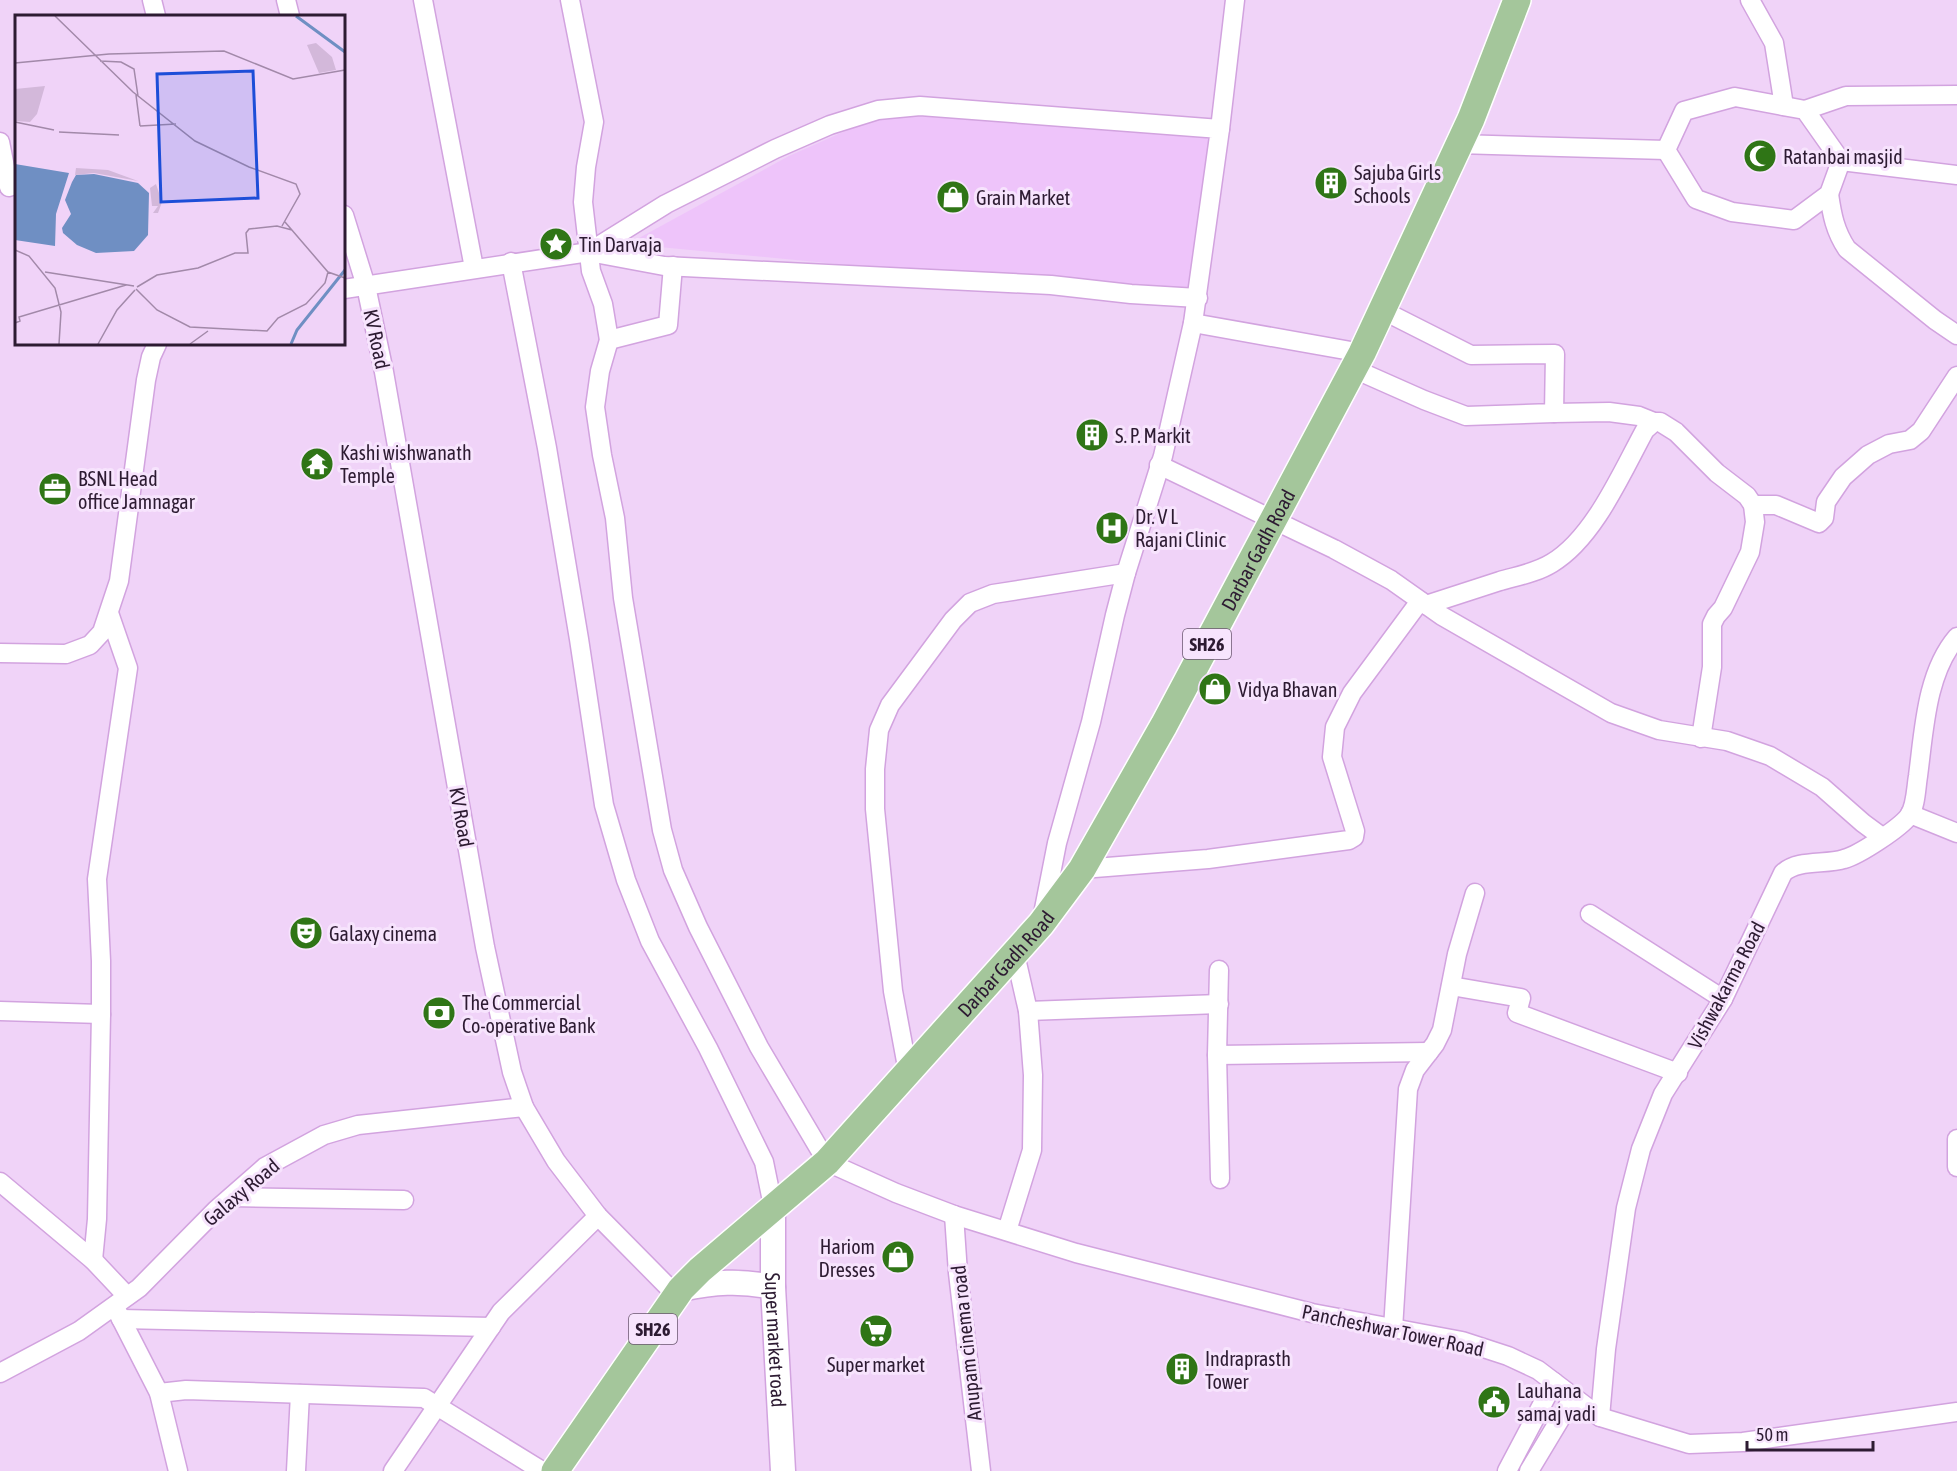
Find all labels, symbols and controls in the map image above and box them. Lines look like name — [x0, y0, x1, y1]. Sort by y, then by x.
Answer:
inset map — [15, 15, 345, 345]
mosque icon: Ratanbai masjid — [1742, 138, 1778, 174]
place label: Ratanbai masjid — [1783, 145, 1903, 168]
place label: Sajuba Girls Schools — [1354, 161, 1441, 207]
building icon: Sajuba Girls Schools — [1313, 165, 1349, 201]
shop icon: Grain Market — [935, 179, 971, 215]
place label: Grain Market — [976, 186, 1071, 209]
place icon: Tin Darvaja — [538, 226, 574, 262]
place label: Tin Darvaja — [579, 233, 662, 256]
street label: KV Road — [359, 307, 395, 371]
building icon: S. P. Markit — [1074, 417, 1110, 453]
place label: S. P. Markit — [1115, 424, 1191, 447]
place label: Kashi wishwanath Temple — [340, 441, 472, 487]
temple icon: Kashi wishwanath Temple — [299, 446, 335, 482]
place label: BSNL Head office Jamnagar — [78, 467, 196, 513]
office icon: BSNL Head office Jamnagar — [37, 471, 73, 507]
street label: Darbar Gadh Road — [1216, 485, 1299, 614]
place label: Dr. V L Rajani Clinic — [1135, 505, 1226, 551]
hospital icon: Dr. V L Rajani Clinic — [1094, 510, 1130, 546]
road number: SH26 — [1183, 629, 1231, 659]
shop icon: Vidya Bhavan — [1197, 671, 1233, 707]
place label: Vidya Bhavan — [1238, 678, 1337, 701]
street label: KV Road — [445, 785, 479, 849]
street label: Darbar Gadh Road — [952, 906, 1059, 1021]
theatre icon: Galaxy cinema — [288, 915, 324, 951]
street label: Vishwakarma Road — [1683, 917, 1769, 1053]
place label: Galaxy cinema — [329, 922, 437, 945]
place label: The Commercial Co-operative Bank — [462, 991, 596, 1037]
bank icon: The Commercial Co-operative Bank — [421, 995, 457, 1031]
street label: Galaxy Road — [198, 1154, 284, 1230]
place label: Hariom Dresses — [819, 1235, 875, 1281]
shop icon: Hariom Dresses — [880, 1239, 916, 1275]
street label: Anupam cinema road — [946, 1264, 986, 1422]
street label: Super market road — [762, 1272, 791, 1408]
street label: Pancheshwar Tower Road — [1300, 1299, 1486, 1361]
supermarket icon: Super market — [858, 1313, 894, 1349]
road number: SH26 — [629, 1314, 677, 1344]
place label: Indraprasth Tower — [1205, 1347, 1291, 1393]
building icon: Indraprasth Tower — [1164, 1351, 1200, 1387]
place label: Super market — [827, 1353, 925, 1376]
place label: Lauhana samaj vadi — [1517, 1379, 1596, 1425]
public building icon: Lauhana samaj vadi — [1476, 1384, 1512, 1420]
scale bar — [1747, 1414, 1873, 1452]
text: 50 m — [1756, 1424, 1788, 1445]

